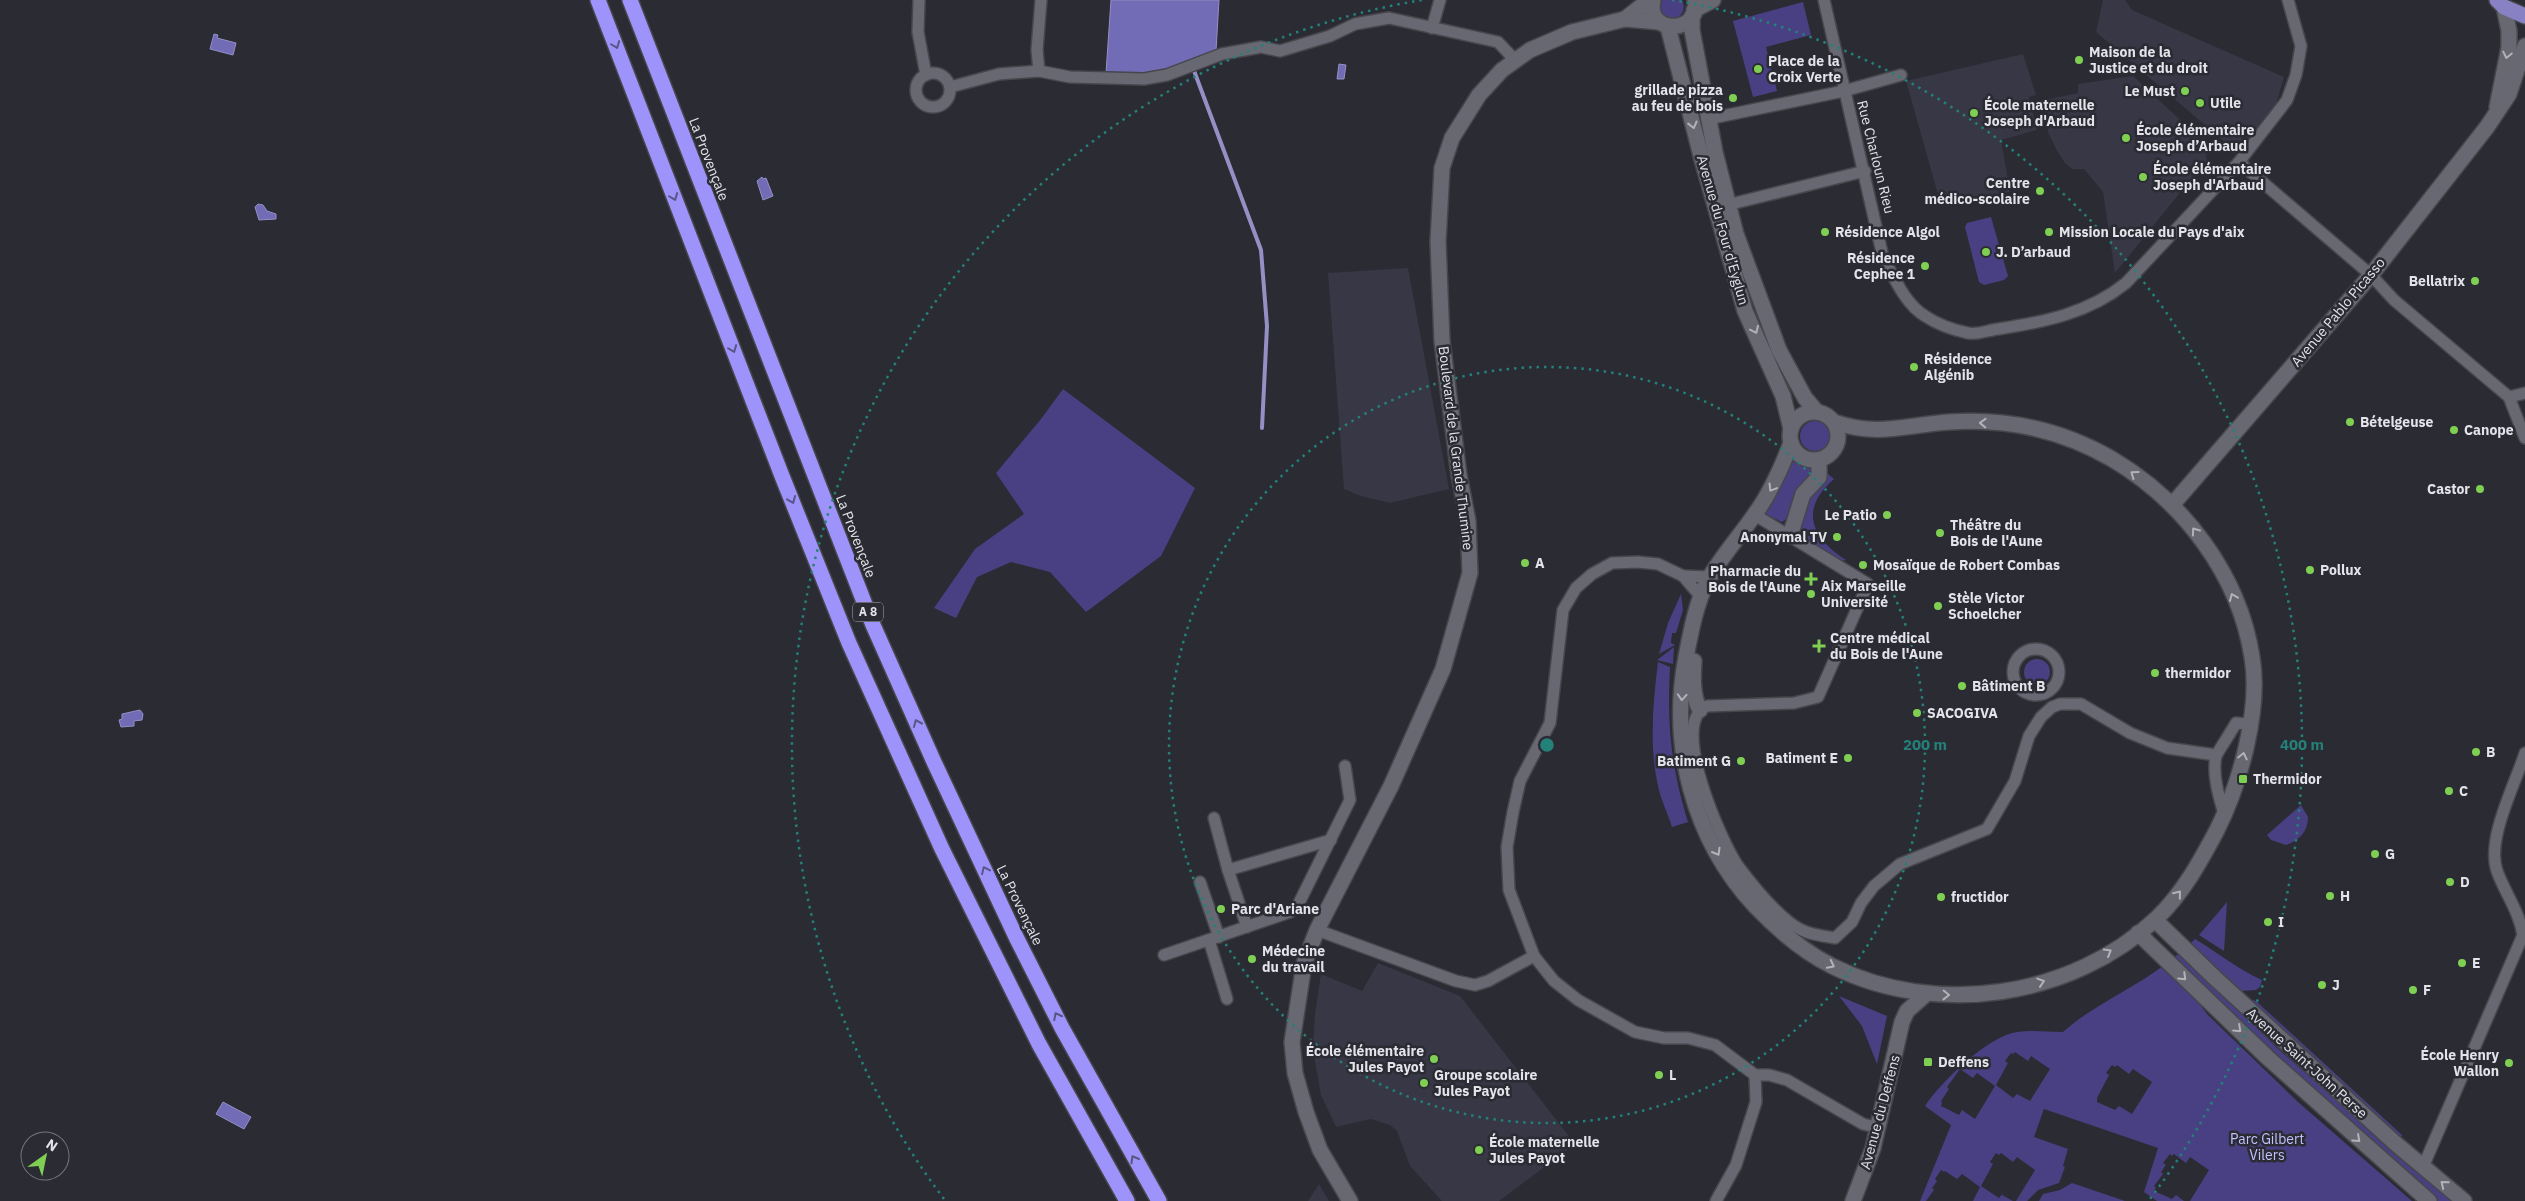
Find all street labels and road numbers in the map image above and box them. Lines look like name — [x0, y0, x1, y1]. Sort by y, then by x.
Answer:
street label: Rue Charloun Rieu — [1853, 98, 1899, 216]
street label: La Provençale — [685, 115, 733, 203]
street label: Avenue du Four d’Eyglun — [1693, 153, 1753, 307]
street label: Avenue Pablo Picasso — [2287, 254, 2389, 370]
street label: Boulevard de la Grande Thumine — [1435, 345, 1477, 551]
street label: La Provençale — [832, 492, 880, 580]
road number: A 8 — [853, 602, 883, 622]
street label: La Provençale — [993, 862, 1047, 948]
street label: Avenue Saint-John Perse — [2243, 1004, 2371, 1122]
street label: Avenue du Deffens — [1856, 1053, 1904, 1171]

